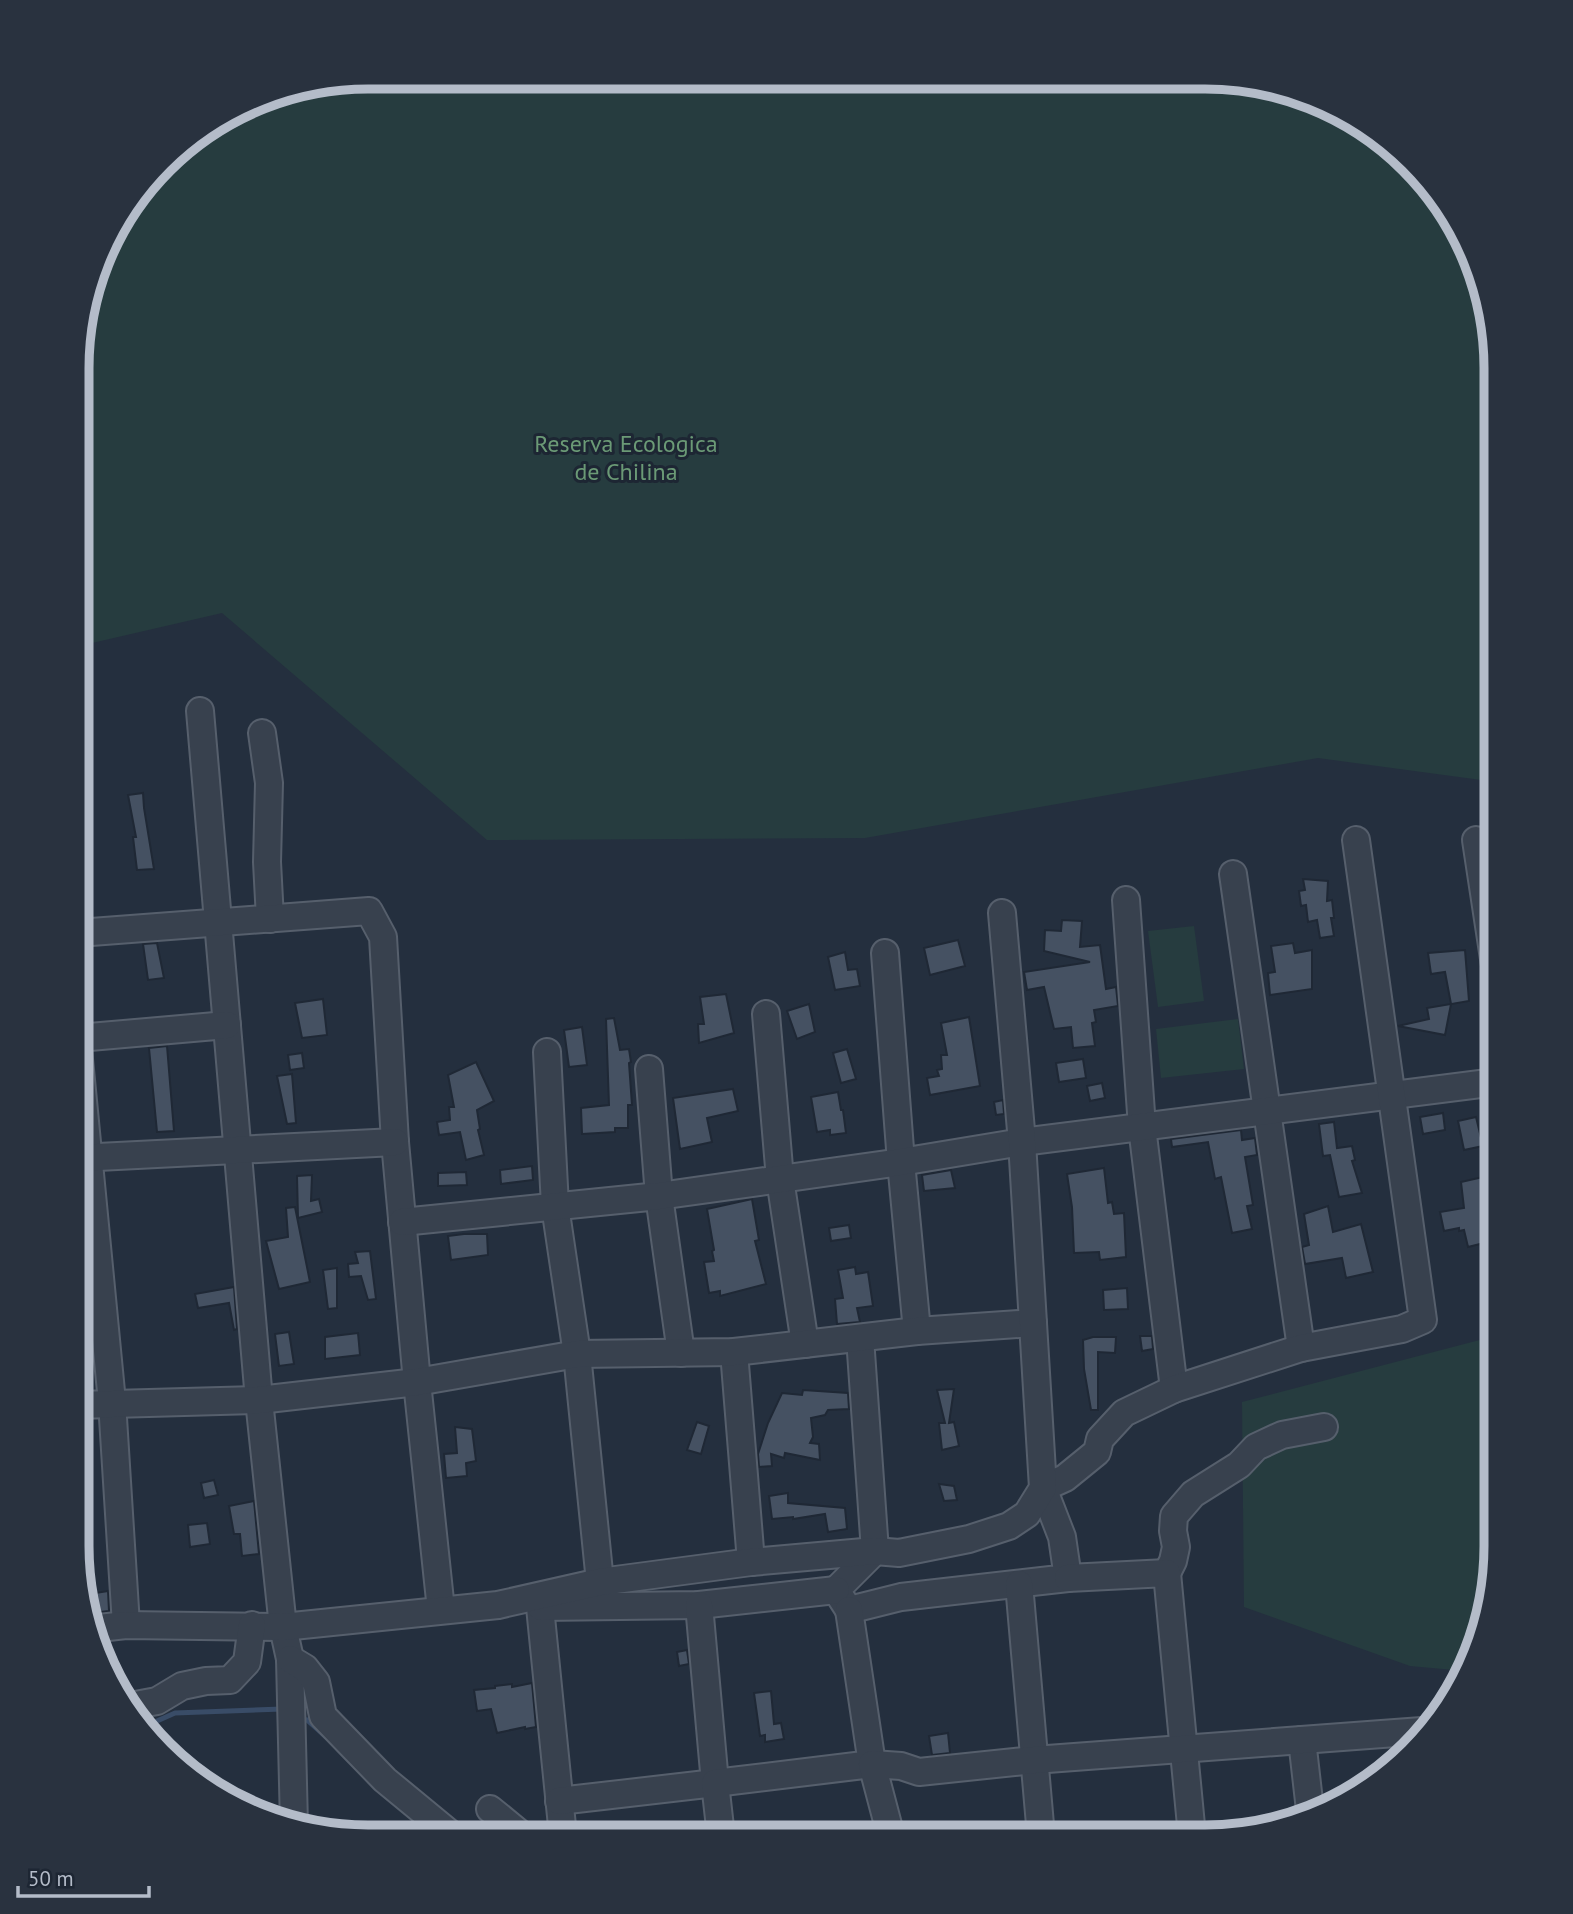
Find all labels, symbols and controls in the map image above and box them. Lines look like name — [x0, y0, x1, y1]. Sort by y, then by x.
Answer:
park label: Reserva Ecologica de Chilina — [534, 428, 718, 487]
scale bar — [18, 1854, 149, 1898]
text: 50 m — [28, 1865, 74, 1892]

